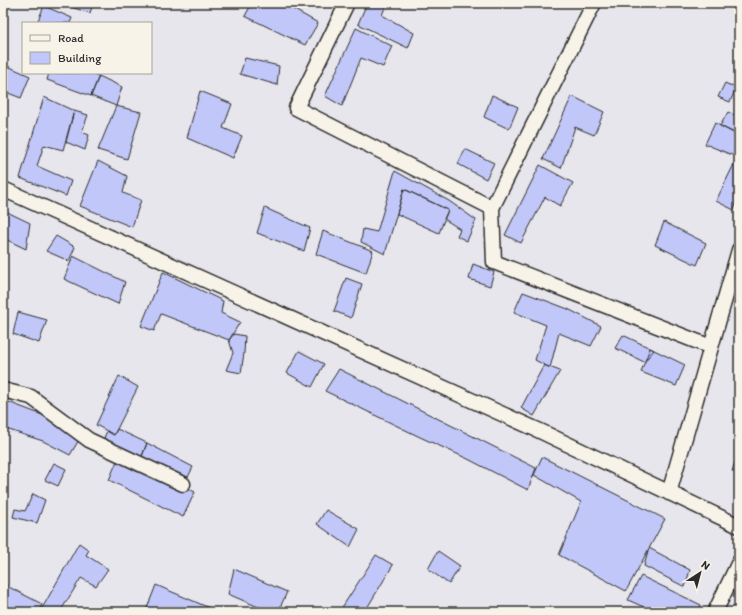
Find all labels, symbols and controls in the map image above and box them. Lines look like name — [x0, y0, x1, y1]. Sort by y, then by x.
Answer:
legend — [22, 22, 152, 74]
text: Road — [58, 31, 84, 45]
text: Building — [58, 51, 102, 65]
north arrow — [680, 553, 720, 593]
text: N — [699, 558, 712, 573]

